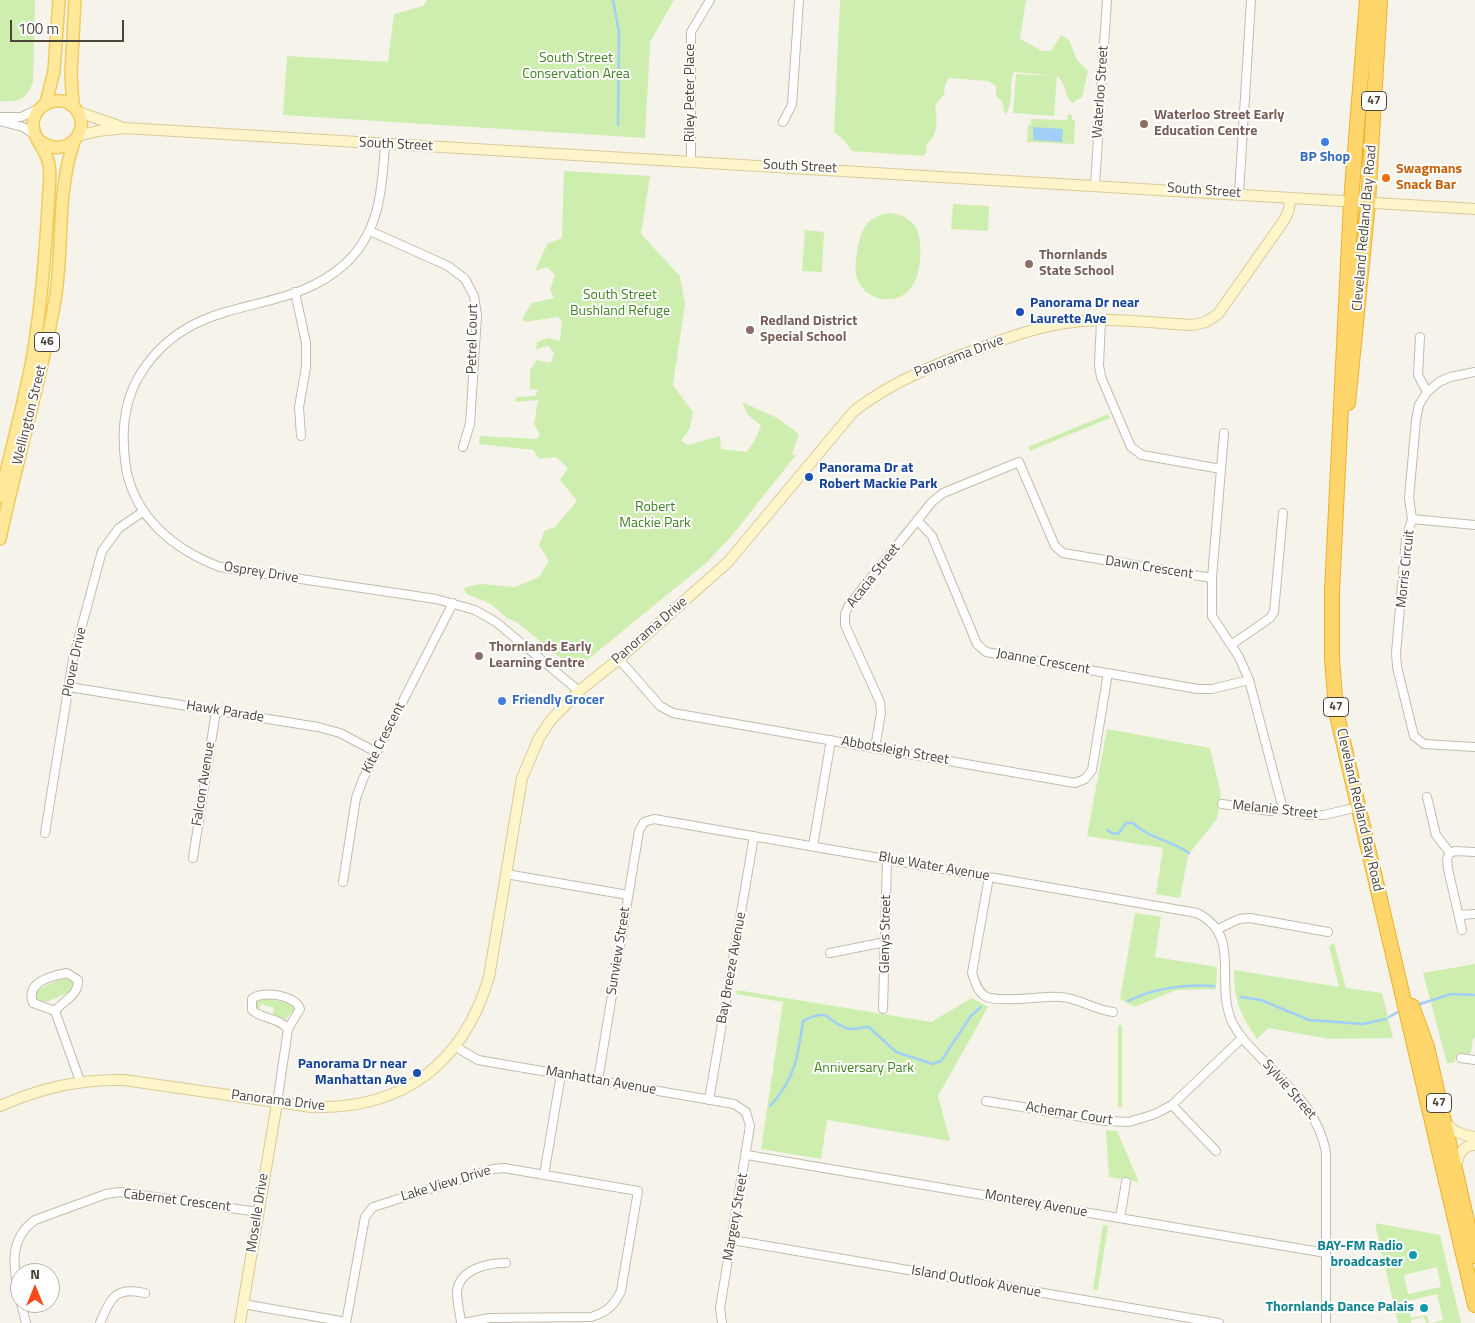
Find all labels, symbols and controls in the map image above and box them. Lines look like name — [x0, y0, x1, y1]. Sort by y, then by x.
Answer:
scale bar — [12, 10, 126, 42]
text: 100 m — [18, 17, 59, 40]
street label: Riley Peter Place — [683, 44, 699, 142]
street label: Waterloo Street — [1089, 45, 1113, 139]
park label: South Street Conservation Area — [522, 51, 630, 84]
road number: 47 — [1362, 92, 1386, 110]
place label: Waterloo Street Early Education Centre — [1154, 108, 1284, 140]
marker: Waterloo Street Early Education Centre — [1138, 118, 1150, 130]
street label: South Street — [359, 135, 433, 155]
marker: BP Shop — [1319, 136, 1331, 148]
street label: Cleveland Redland Bay Road — [1349, 144, 1381, 312]
place label: BP Shop — [1300, 150, 1350, 166]
street label: South Street — [763, 157, 837, 177]
place label: Swagmans Snack Bar — [1396, 162, 1462, 194]
marker: Swagmans Snack Bar — [1380, 172, 1392, 184]
street label: South Street — [1166, 180, 1242, 202]
place label: Thornlands State School — [1039, 248, 1114, 280]
marker: Thornlands State School — [1023, 258, 1035, 270]
park label: South Street Bushland Refuge — [570, 288, 670, 321]
place label: Panorama Dr near Laurette Ave — [1030, 296, 1139, 328]
street label: Petrel Court — [464, 304, 482, 374]
marker: Panorama Dr near Laurette Ave — [1014, 306, 1026, 318]
place label: Redland District Special School — [760, 314, 857, 347]
marker: Redland District Special School — [744, 324, 756, 336]
road number: 46 — [34, 332, 60, 352]
street label: Panorama Drive — [912, 332, 1006, 382]
street label: Wellington Street — [9, 363, 51, 467]
place label: Panorama Dr at Robert Mackie Park — [819, 461, 937, 494]
marker: Panorama Dr at Robert Mackie Park — [803, 471, 815, 483]
park label: Robert Mackie Park — [619, 500, 691, 532]
street label: Morris Circuit — [1394, 529, 1418, 609]
street label: Acacia Street — [844, 541, 904, 611]
street label: Dawn Crescent — [1104, 553, 1194, 583]
street label: Osprey Drive — [223, 559, 299, 587]
street label: Panorama Drive — [609, 594, 691, 668]
street label: Plover Drive — [59, 626, 91, 698]
place label: Thornlands Early Learning Centre — [489, 640, 591, 672]
street label: Joanne Crescent — [995, 645, 1091, 679]
marker: Thornlands Early Learning Centre — [473, 650, 485, 662]
place label: Friendly Grocer — [512, 693, 604, 709]
marker: Friendly Grocer — [496, 695, 508, 707]
street label: Hawk Parade — [185, 698, 265, 726]
road number: 47 — [1324, 698, 1348, 716]
street label: Kite Crescent — [359, 700, 409, 776]
street label: Cleveland Redland Bay Road — [1332, 727, 1386, 893]
street label: Abbotsleigh Street — [840, 733, 950, 769]
street label: Falcon Avenue — [189, 741, 219, 827]
street label: Melanie Street — [1231, 797, 1319, 823]
street label: Blue Water Avenue — [877, 849, 991, 885]
street label: Glenys Street — [877, 895, 895, 973]
street label: Sunview Street — [604, 906, 634, 996]
street label: Bay Breeze Avenue — [714, 911, 750, 1025]
place label: Panorama Dr near Manhattan Ave — [298, 1057, 407, 1090]
street label: Sylvie Street — [1259, 1057, 1319, 1123]
park label: Anniversary Park — [814, 1061, 914, 1077]
street label: Manhattan Avenue — [544, 1063, 658, 1099]
marker: Panorama Dr near Manhattan Ave — [411, 1067, 423, 1079]
street label: Panorama Drive — [230, 1087, 326, 1115]
road number: 47 — [1426, 1094, 1452, 1112]
street label: Achemar Court — [1024, 1099, 1114, 1129]
street label: Lake View Drive — [399, 1162, 493, 1206]
street label: Moselle Drive — [243, 1172, 273, 1254]
street label: Margery Street — [720, 1172, 752, 1262]
street label: Cabernet Crescent — [122, 1186, 232, 1216]
street label: Monterey Avenue — [983, 1187, 1089, 1221]
place label: BAY-FM Radio broadcaster — [1317, 1239, 1403, 1272]
marker: BAY-FM Radio broadcaster — [1407, 1249, 1419, 1261]
street label: Island Outlook Avenue — [910, 1262, 1042, 1302]
north arrow — [10, 1263, 60, 1313]
text: N — [30, 1263, 40, 1284]
place label: Thornlands Dance Palais — [1266, 1300, 1414, 1316]
marker: Thornlands Dance Palais — [1418, 1302, 1430, 1314]

